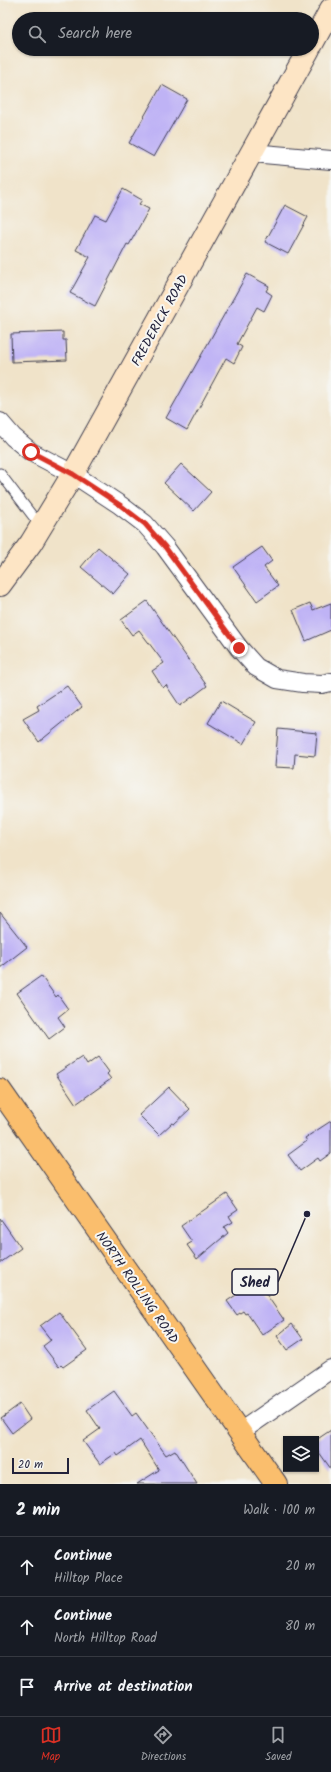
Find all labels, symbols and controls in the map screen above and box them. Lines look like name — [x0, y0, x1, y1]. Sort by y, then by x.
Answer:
search box — [12, 12, 319, 56]
text: Search here — [58, 22, 132, 46]
icon: search — [26, 23, 48, 45]
street label: FREDERICK ROAD — [126, 271, 194, 370]
route start — [22, 443, 40, 461]
route end — [230, 639, 248, 657]
street label: NORTH ROLLING ROAD — [90, 1227, 183, 1348]
callout: Shed — [232, 1269, 278, 1295]
text: Shed — [240, 1272, 270, 1294]
map controls — [283, 1436, 319, 1472]
button: layers — [283, 1436, 319, 1472]
scale bar — [12, 1456, 69, 1475]
text: 20 m — [18, 1456, 43, 1474]
text: 2 min — [16, 1497, 60, 1524]
text: Walk · 100 m — [243, 1500, 315, 1521]
text: Continue — [54, 1544, 112, 1568]
icon: ahead — [16, 1556, 38, 1578]
text: 20 m — [285, 1556, 315, 1577]
text: Hilltop Place — [54, 1568, 123, 1589]
text: Continue — [54, 1604, 112, 1628]
icon: ahead — [16, 1616, 38, 1638]
text: 80 m — [285, 1616, 315, 1637]
text: North Hilltop Road — [54, 1628, 157, 1649]
text: Arrive at destination — [54, 1675, 193, 1699]
icon: arrive — [16, 1676, 38, 1698]
tab: Map — [40, 1724, 62, 1766]
tab: Directions — [141, 1724, 186, 1766]
tab: Saved — [265, 1724, 291, 1766]

